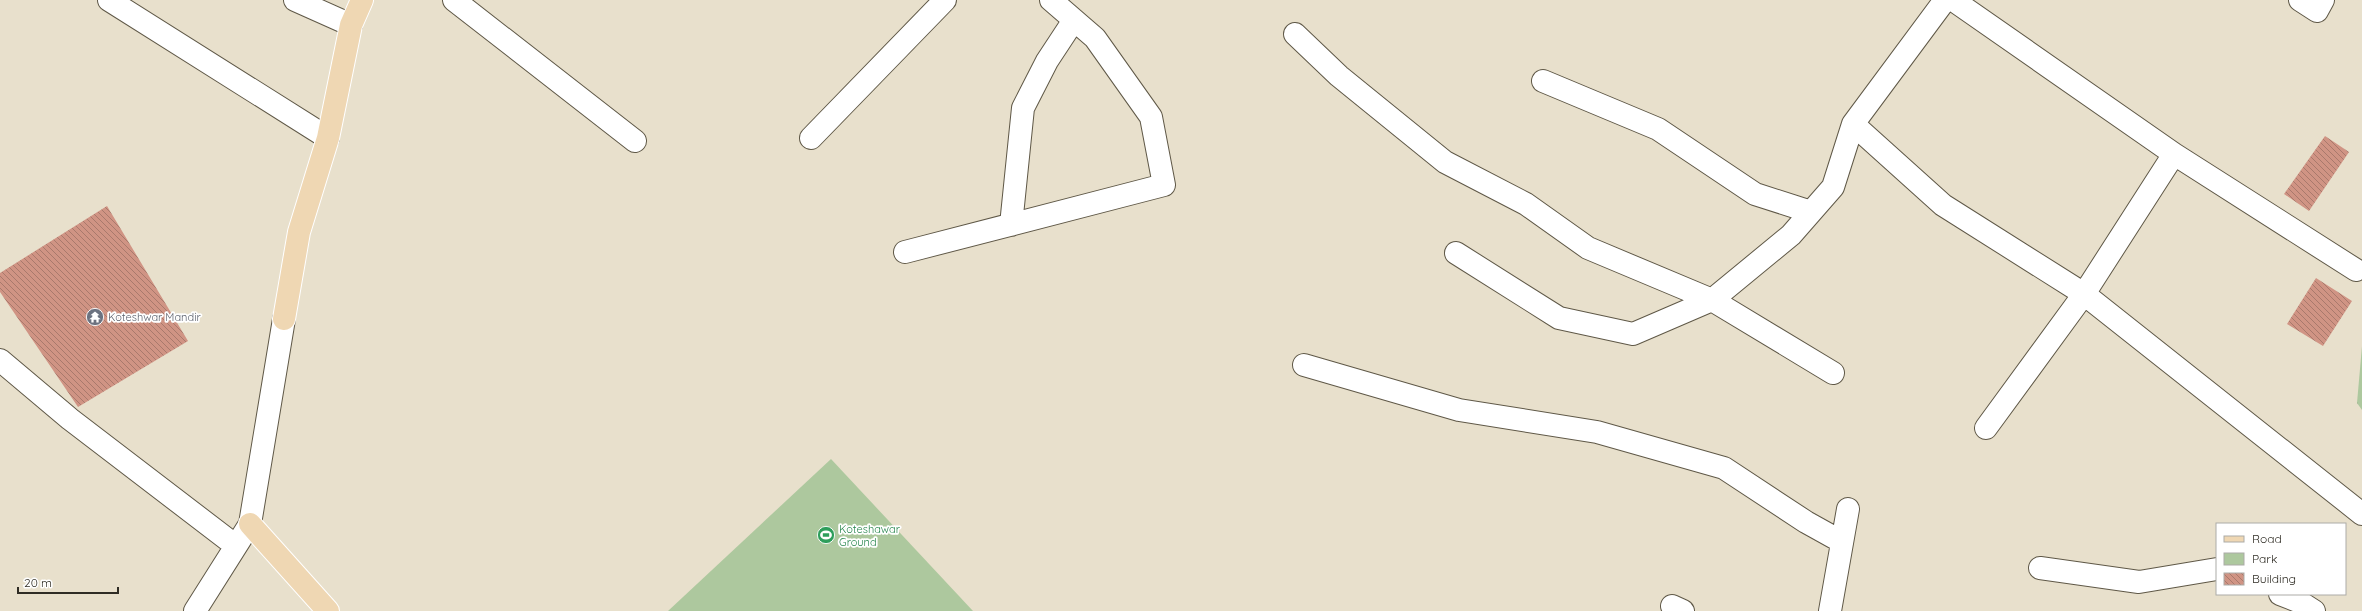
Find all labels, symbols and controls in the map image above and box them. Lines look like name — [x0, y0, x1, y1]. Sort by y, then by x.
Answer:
temple icon: Koteshwar Mandir — [85, 307, 105, 327]
place label: Koteshwar Mandir — [108, 310, 201, 324]
place label: Koteshawar Ground — [839, 522, 901, 549]
legend — [2216, 523, 2346, 595]
sports icon: Koteshawar Ground — [816, 525, 836, 545]
text: Road — [2252, 531, 2282, 546]
text: Park — [2252, 551, 2277, 566]
scale bar — [18, 569, 118, 595]
text: Building — [2252, 571, 2296, 586]
text: 20 m — [24, 575, 52, 590]

